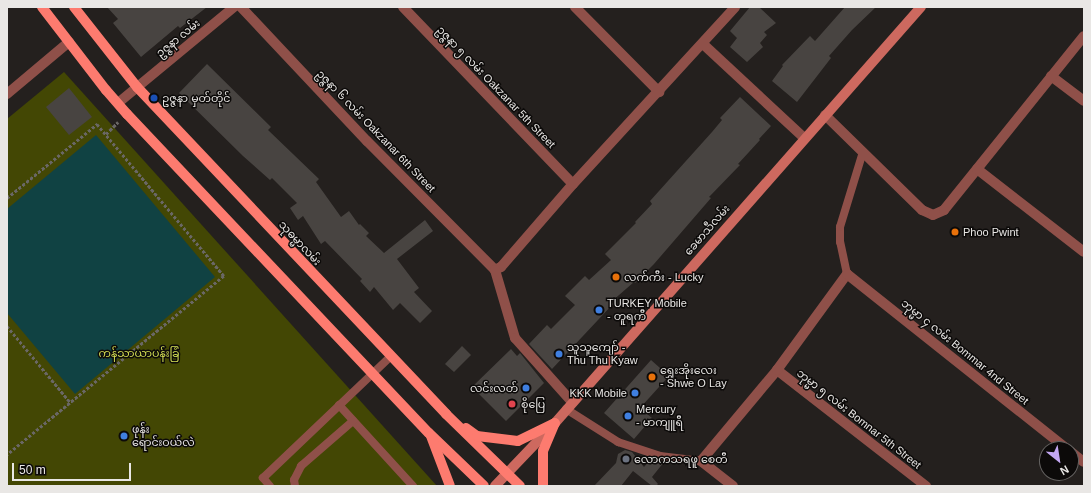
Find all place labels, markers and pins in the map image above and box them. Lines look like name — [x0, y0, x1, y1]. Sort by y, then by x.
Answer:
place label: ဥဇ္ဇနာ မှတ်တိုင် — [162, 91, 230, 105]
marker: ဥဇ္ဇနာ မှတ်တိုင် — [149, 93, 159, 103]
place label: Phoo Pwint — [963, 225, 1019, 239]
marker: Phoo Pwint — [950, 227, 960, 237]
place label: လက်ကီး - Lucky — [624, 270, 703, 284]
marker: လက်ကီး - Lucky — [611, 272, 621, 282]
place label: TURKEY Mobile - တူရကီ — [607, 297, 687, 323]
marker: TURKEY Mobile - တူရကီ — [594, 305, 604, 315]
place label: သူသူကျော် - Thu Thu Kyaw — [567, 341, 638, 367]
marker: သူသူကျော် - Thu Thu Kyaw — [554, 349, 564, 359]
place label: ရွှေးအိုးလေး - Shwe O Lay — [660, 364, 727, 390]
marker: ရွှေးအိုးလေး - Shwe O Lay — [647, 372, 657, 382]
place label: လင်းလတ် — [470, 381, 518, 395]
marker: လင်းလတ် — [521, 383, 531, 393]
place label: KKK Mobile — [570, 386, 627, 400]
marker: KKK Mobile — [630, 388, 640, 398]
place label: စိုပြေ — [521, 397, 545, 411]
marker: စိုပြေ — [506, 398, 518, 410]
place label: Mercury - မာကျူရီ — [636, 403, 683, 429]
marker: Mercury - မာကျူရီ — [623, 411, 633, 421]
place label: ဖုန်း ရောင်းဝယ်လဲ — [132, 423, 195, 449]
marker: ဖုန်း ရောင်းဝယ်လဲ — [119, 431, 129, 441]
place label: လောကသရဖူ စေတီ — [634, 452, 728, 466]
marker: လောကသရဖူ စေတီ — [621, 454, 631, 464]

